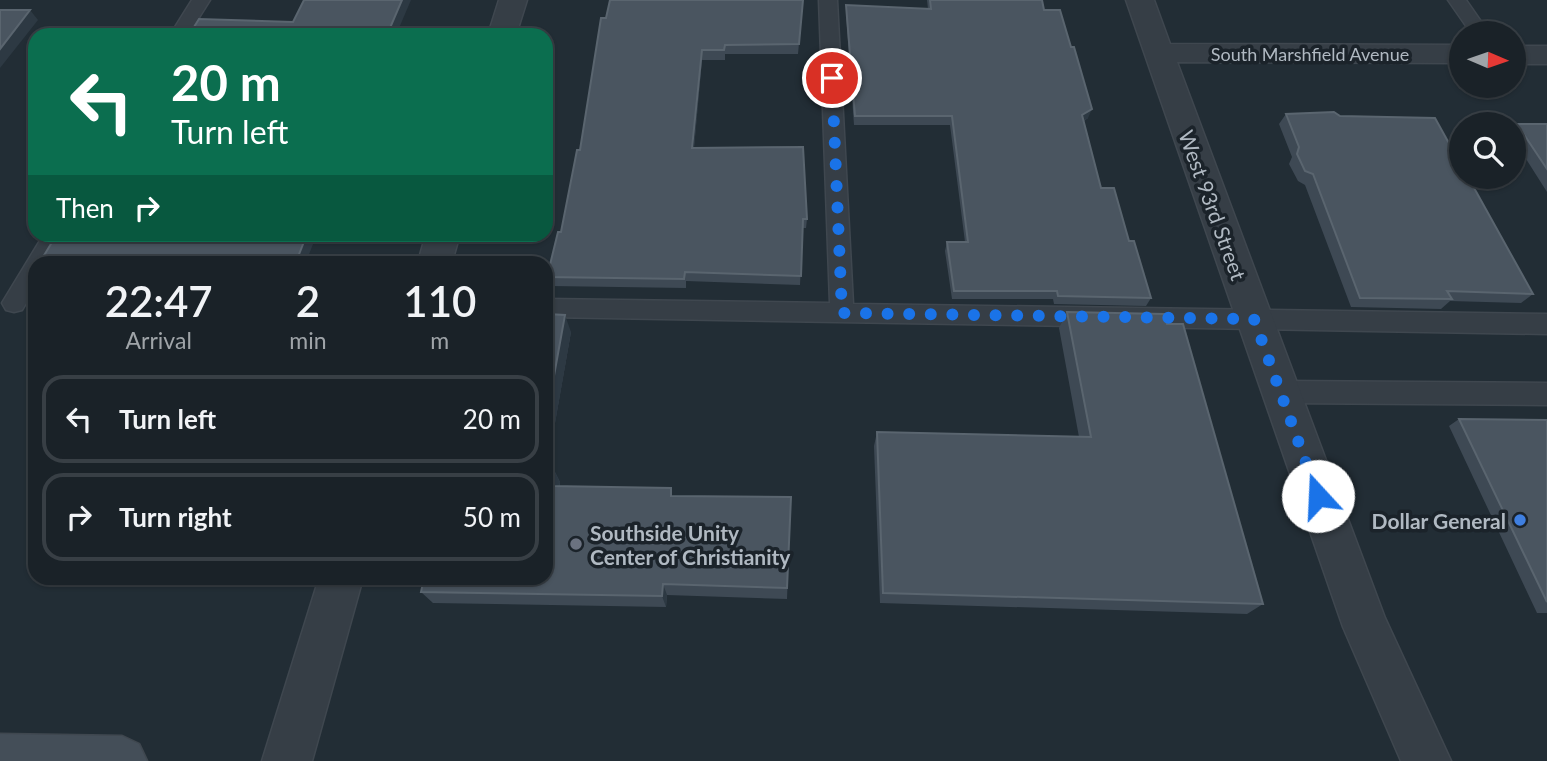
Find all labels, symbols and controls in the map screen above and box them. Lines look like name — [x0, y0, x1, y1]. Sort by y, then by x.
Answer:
north arrow — [1449, 21, 1526, 98]
map controls — [1449, 21, 1526, 189]
street label: South Marshfield Avenue — [1211, 43, 1409, 65]
pin — [802, 48, 862, 108]
text: 20 m — [171, 53, 281, 111]
icon: left — [56, 56, 147, 147]
icon: arrive — [813, 59, 851, 97]
text: Turn left — [171, 112, 288, 151]
button: search — [1449, 112, 1526, 189]
street label: West 93rd Street — [1174, 127, 1252, 284]
icon: right — [128, 189, 166, 227]
text: Then — [56, 192, 114, 224]
text: 22:47 — [105, 276, 213, 326]
text: 2 — [296, 276, 320, 326]
text: 110 — [403, 276, 476, 326]
text: Arrival — [126, 326, 192, 354]
text: min — [289, 326, 327, 354]
text: m — [430, 326, 449, 354]
icon: left — [60, 400, 98, 438]
text: Turn left — [119, 403, 216, 435]
text: 20 m — [463, 403, 521, 435]
position arrow — [1281, 459, 1355, 533]
icon: right — [60, 498, 98, 536]
text: Turn right — [119, 501, 232, 533]
text: 50 m — [463, 501, 521, 533]
place label: Dollar General — [1372, 508, 1506, 533]
marker: Dollar General — [1512, 512, 1528, 528]
place label: Southside Unity Center of Christianity — [590, 520, 791, 569]
marker: Southside Unity Center of Christianity — [568, 536, 584, 552]

